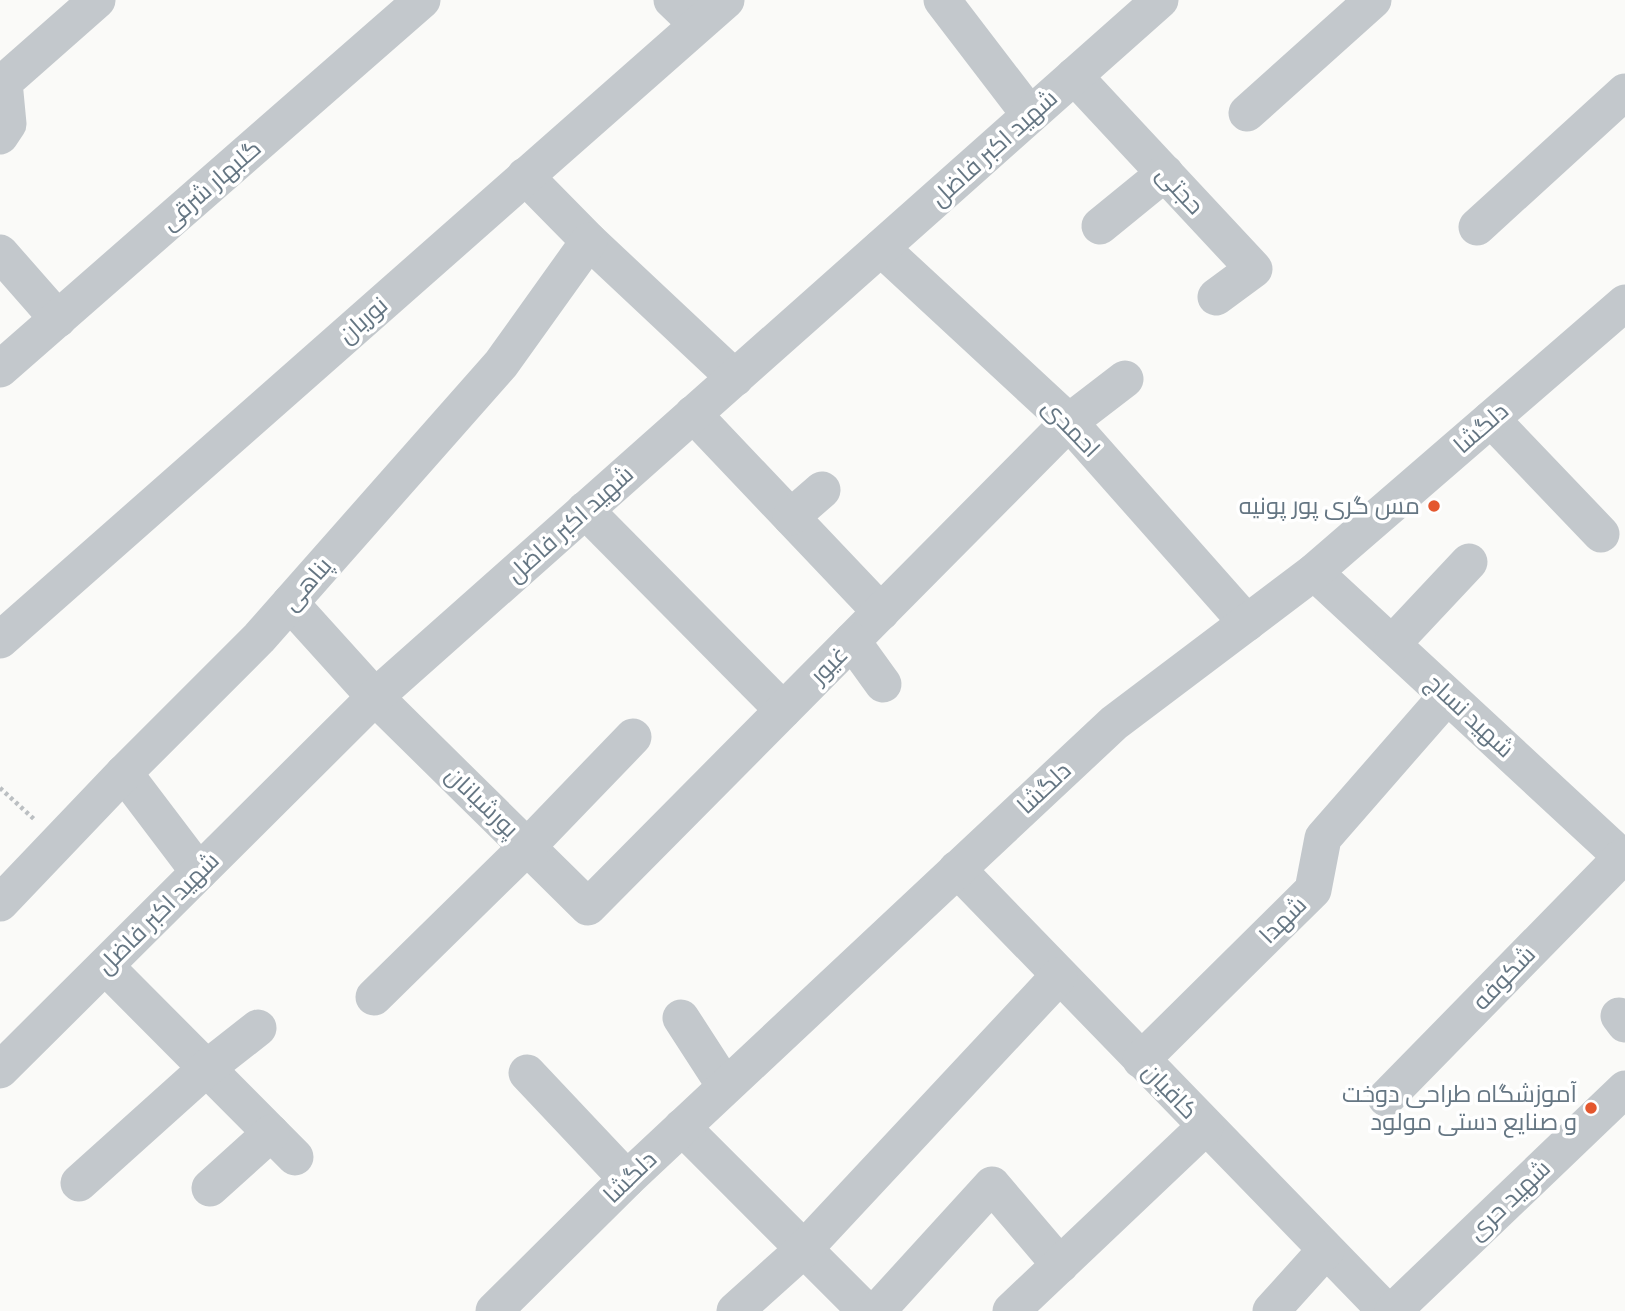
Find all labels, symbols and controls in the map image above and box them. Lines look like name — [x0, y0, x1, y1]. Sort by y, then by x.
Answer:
street label: شهید اکبر فاضل — [925, 84, 1063, 212]
street label: گلبهار شرقی — [155, 134, 267, 236]
street label: حجتی — [1151, 160, 1209, 220]
street label: نوریان — [333, 291, 393, 349]
street label: احمدی — [1037, 393, 1105, 463]
street label: دلگشا — [1448, 397, 1514, 459]
street label: شهید اکبر فاضل — [501, 460, 639, 588]
place label: مس گری پور پونیه — [1239, 492, 1420, 522]
marker: مس گری پور پونیه — [1426, 498, 1442, 514]
street label: پناهی — [276, 551, 339, 617]
street label: غیور — [803, 640, 854, 691]
street label: شهید نساج — [1419, 668, 1520, 765]
street label: دلگشا — [1011, 756, 1077, 820]
street label: پورشبانان — [438, 761, 525, 845]
street label: شهید اکبر فاضل — [91, 846, 225, 980]
street label: شهدا — [1254, 891, 1312, 949]
street label: شکوفه — [1467, 940, 1541, 1016]
street label: کافیان — [1137, 1057, 1203, 1125]
place label: آموزشگاه طراحی دوخت و صنایع دستی مولود — [1342, 1080, 1578, 1138]
marker: آموزشگاه طراحی دوخت و صنایع دستی مولود — [1583, 1100, 1599, 1116]
street label: دلگشا — [598, 1145, 662, 1209]
street label: شهید حری — [1462, 1154, 1556, 1246]

